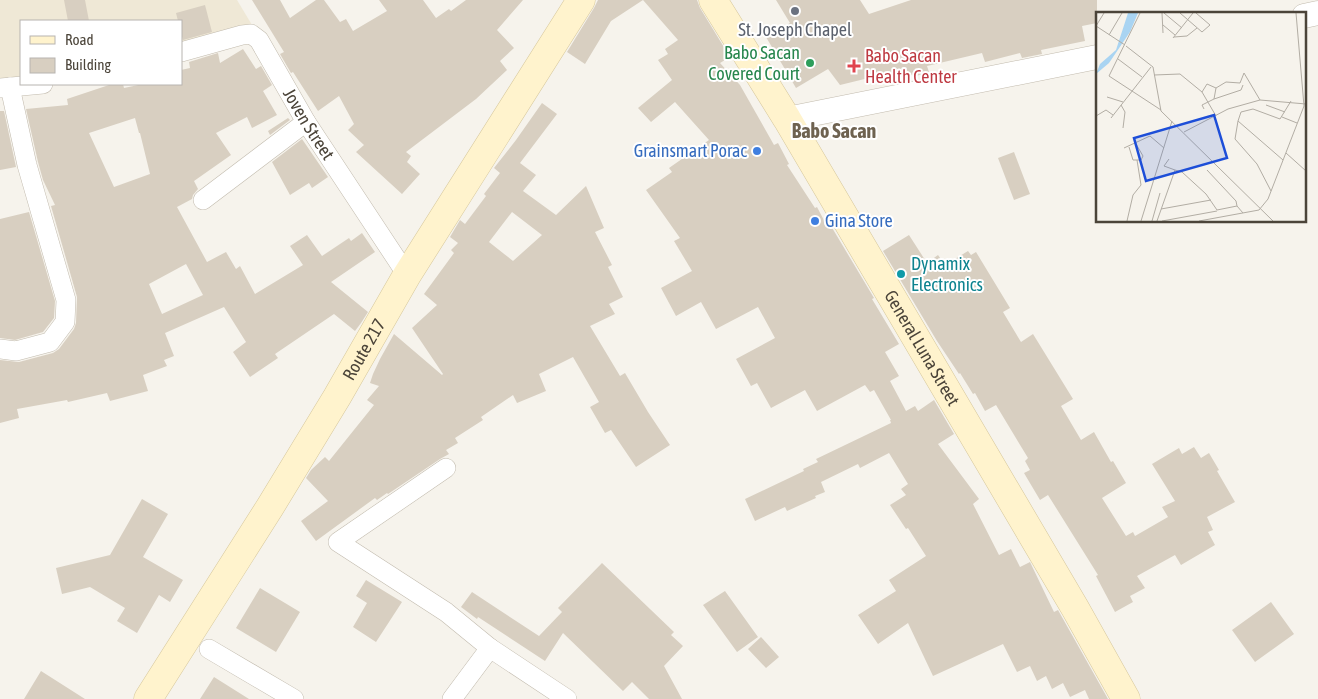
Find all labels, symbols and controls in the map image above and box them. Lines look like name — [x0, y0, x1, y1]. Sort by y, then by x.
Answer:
marker: St. Joseph Chapel — [789, 5, 801, 17]
inset map — [1096, 12, 1306, 222]
place label: St. Joseph Chapel — [738, 19, 852, 40]
legend — [20, 20, 182, 85]
text: Road — [65, 31, 94, 48]
place label: Babo Sacan Covered Court — [708, 42, 800, 84]
place label: Babo Sacan Health Center — [865, 45, 957, 87]
text: Building — [65, 56, 111, 73]
marker: Babo Sacan Covered Court — [804, 57, 816, 69]
marker: Babo Sacan Health Center — [847, 59, 861, 73]
street label: Joven Street — [279, 84, 339, 164]
district label: Babo Sacan — [792, 119, 876, 142]
place label: Grainsmart Porac — [634, 140, 747, 161]
marker: Grainsmart Porac — [751, 145, 763, 157]
place label: Gina Store — [825, 210, 893, 231]
marker: Gina Store — [809, 215, 821, 227]
place label: Dynamix Electronics — [911, 253, 983, 295]
marker: Dynamix Electronics — [895, 268, 907, 280]
street label: General Luna Street — [880, 286, 964, 409]
street label: Route 217 — [338, 315, 390, 384]

